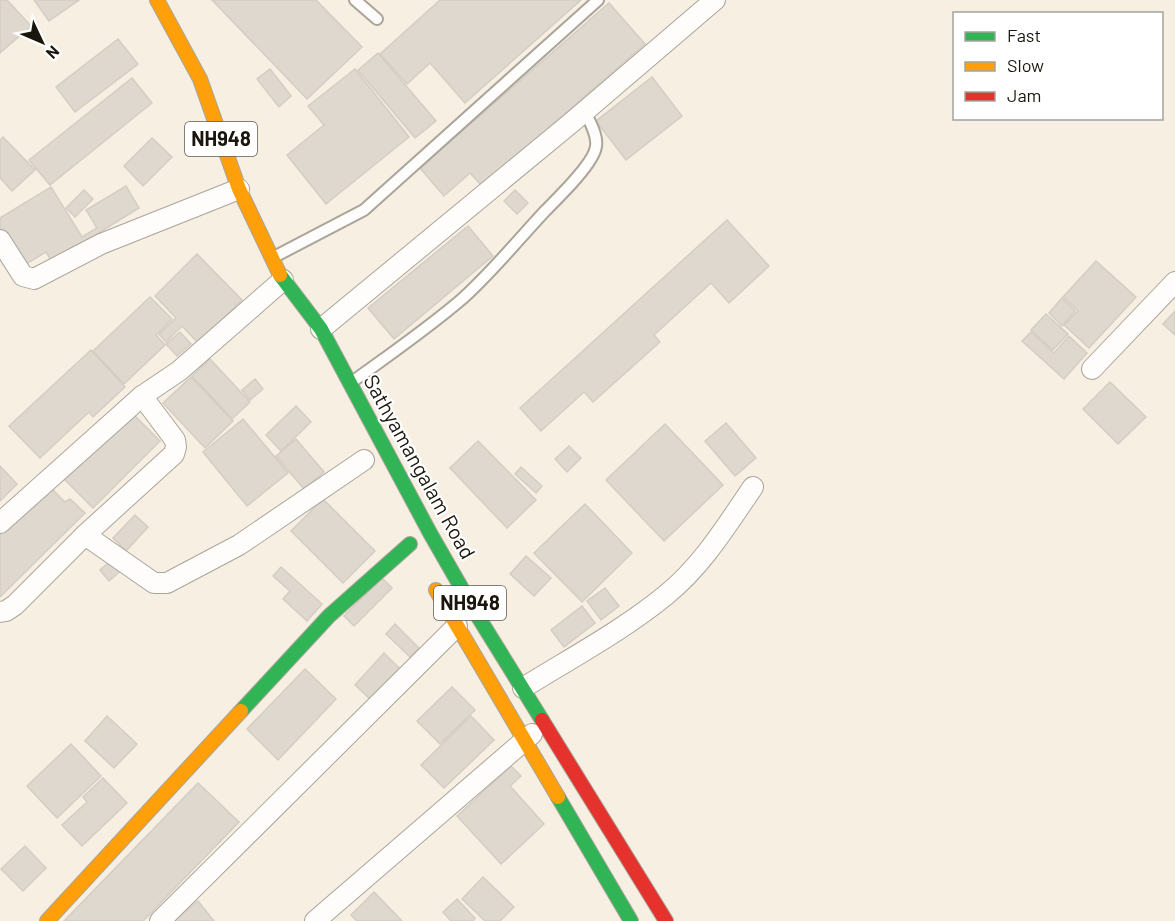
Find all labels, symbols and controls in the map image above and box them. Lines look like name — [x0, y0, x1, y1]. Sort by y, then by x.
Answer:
north arrow — [12, 12, 72, 72]
legend — [953, 12, 1163, 120]
text: Fast — [1007, 24, 1041, 46]
text: N — [43, 42, 64, 63]
text: Slow — [1007, 54, 1044, 76]
text: Jam — [1007, 84, 1041, 106]
road number: NH948 — [185, 122, 257, 156]
street label: Sathyamangalam Road — [359, 370, 481, 563]
road number: NH948 — [434, 586, 506, 620]

